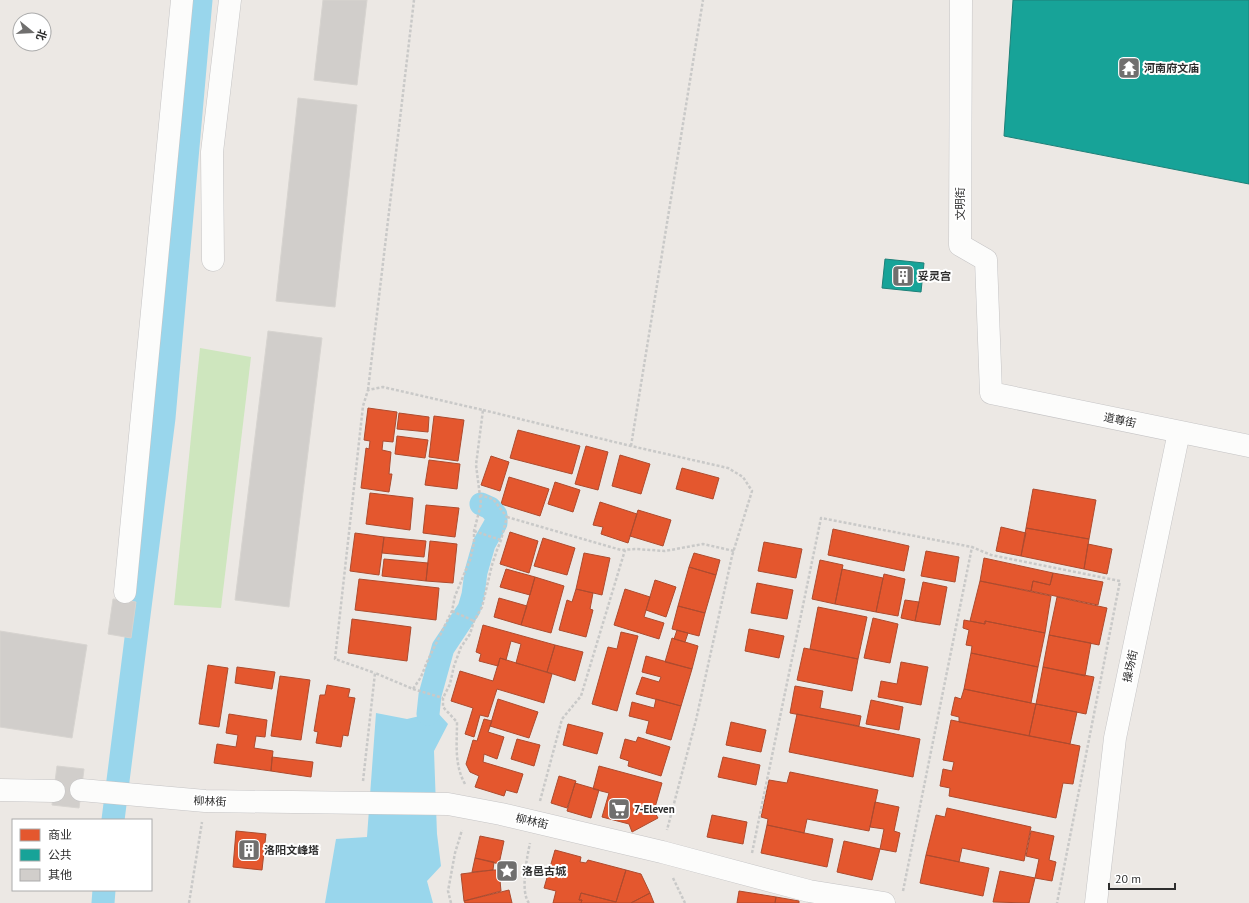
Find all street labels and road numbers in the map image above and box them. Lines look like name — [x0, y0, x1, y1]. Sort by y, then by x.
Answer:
street label: 文明街 — [953, 188, 967, 221]
street label: 道尊街 — [1102, 410, 1138, 430]
street label: 操场街 — [1120, 648, 1140, 684]
street label: 柳林街 — [193, 793, 227, 809]
street label: 柳林街 — [514, 810, 550, 832]

